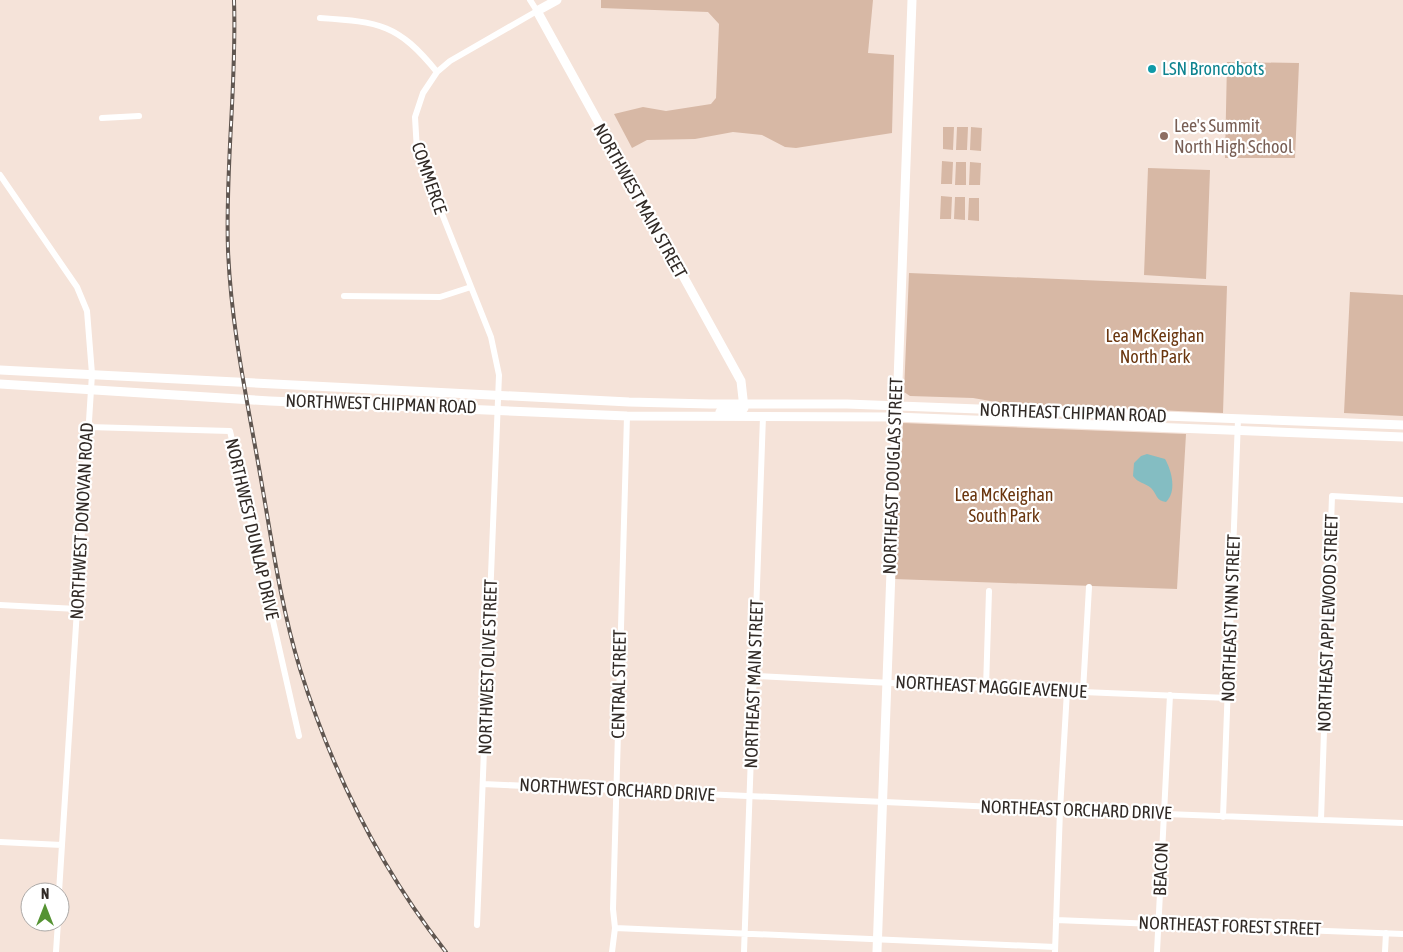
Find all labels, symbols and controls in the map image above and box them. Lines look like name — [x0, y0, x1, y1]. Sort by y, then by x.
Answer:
place label: LSN Broncobots — [1162, 58, 1264, 79]
marker: LSN Broncobots — [1146, 63, 1158, 75]
place label: Lee's Summit North High School — [1174, 115, 1293, 157]
street label: NORTHWEST MAIN STREET — [589, 120, 692, 282]
marker: Lee's Summit North High School — [1158, 130, 1170, 142]
street label: COMMERCE — [407, 139, 452, 217]
park label: Lea McKeighan North Park — [1105, 325, 1205, 367]
street label: NORTHEAST DOUGLAS STREET — [879, 377, 906, 575]
street label: NORTHWEST CHIPMAN ROAD — [285, 390, 477, 417]
street label: NORTHEAST CHIPMAN ROAD — [979, 399, 1167, 426]
street label: NORTHWEST DONOVAN ROAD — [66, 422, 97, 620]
street label: NORTHWEST DUNLAP DRIVE — [221, 436, 284, 622]
park label: Lea McKeighan South Park — [954, 484, 1054, 526]
street label: NORTHEAST APPLEWOOD STREET — [1313, 514, 1342, 732]
street label: NORTHEAST LYNN STREET — [1217, 534, 1244, 702]
street label: NORTHWEST OLIVE STREET — [474, 579, 501, 755]
street label: NORTHEAST MAIN STREET — [740, 599, 767, 769]
street label: CENTRAL STREET — [607, 629, 630, 739]
street label: NORTHEAST MAGGIE AVENUE — [895, 671, 1087, 702]
street label: NORTHWEST ORCHARD DRIVE — [519, 774, 716, 805]
street label: NORTHEAST ORCHARD DRIVE — [980, 796, 1172, 823]
street label: BEACON — [1149, 842, 1172, 896]
north arrow — [20, 882, 70, 932]
text: N — [41, 886, 49, 902]
street label: NORTHEAST FOREST STREET — [1138, 912, 1322, 939]

